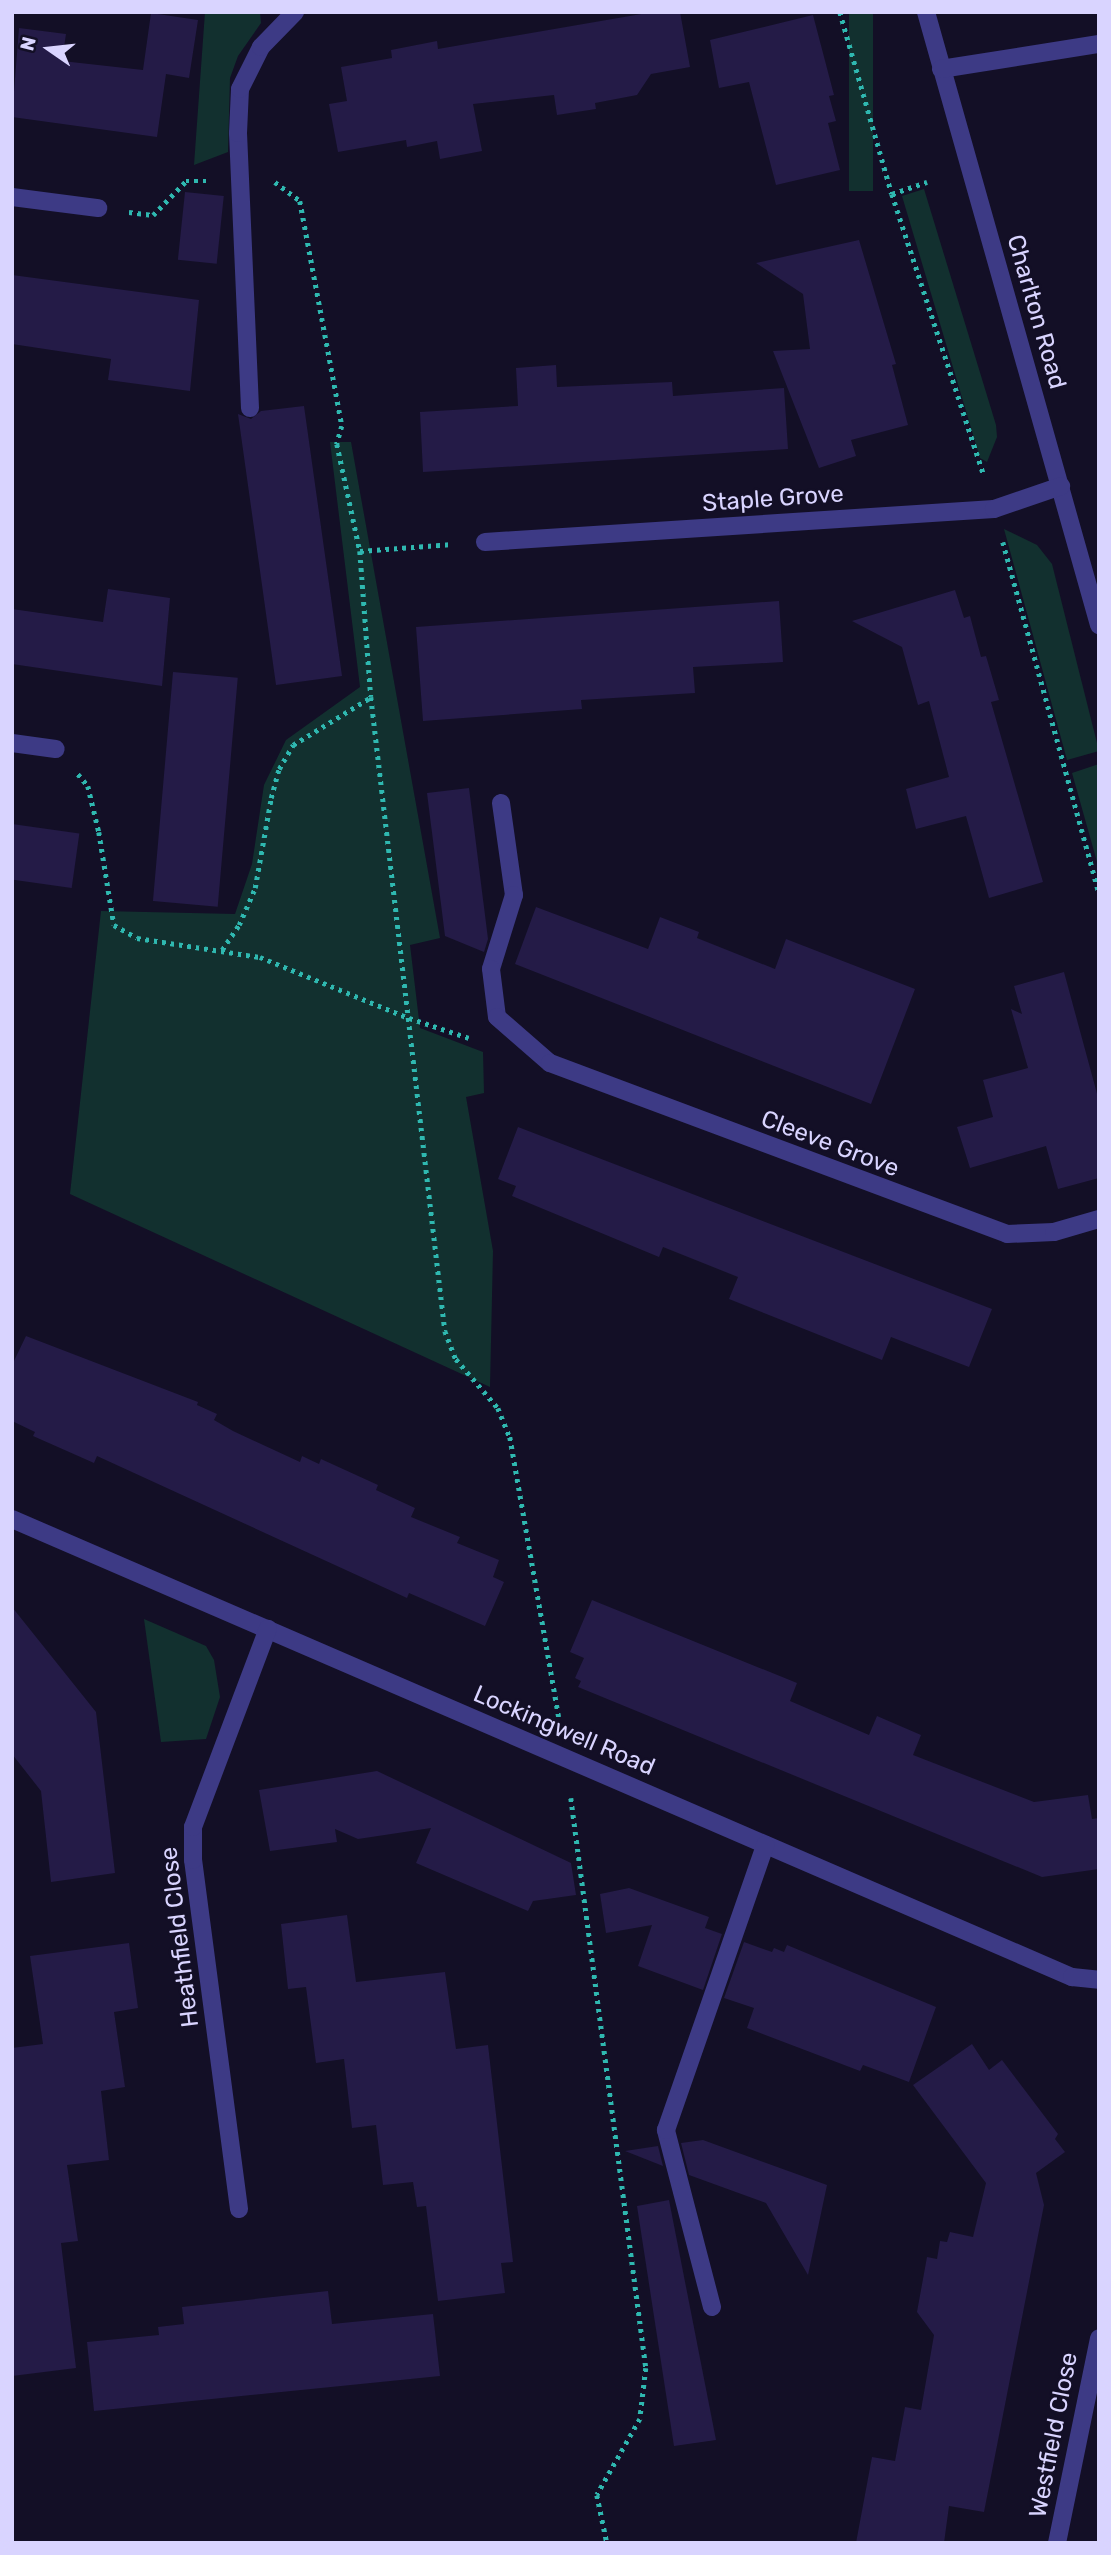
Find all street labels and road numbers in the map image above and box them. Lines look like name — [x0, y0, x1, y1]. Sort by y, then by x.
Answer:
street label: Charlton Road — [1000, 231, 1072, 393]
street label: Staple Grove — [701, 480, 845, 518]
street label: Cleeve Grove — [757, 1105, 903, 1183]
street label: Lockingwell Road — [469, 1680, 659, 1782]
street label: Heathfield Close — [155, 1845, 205, 2029]
street label: Westfield Close — [1024, 2350, 1084, 2520]

